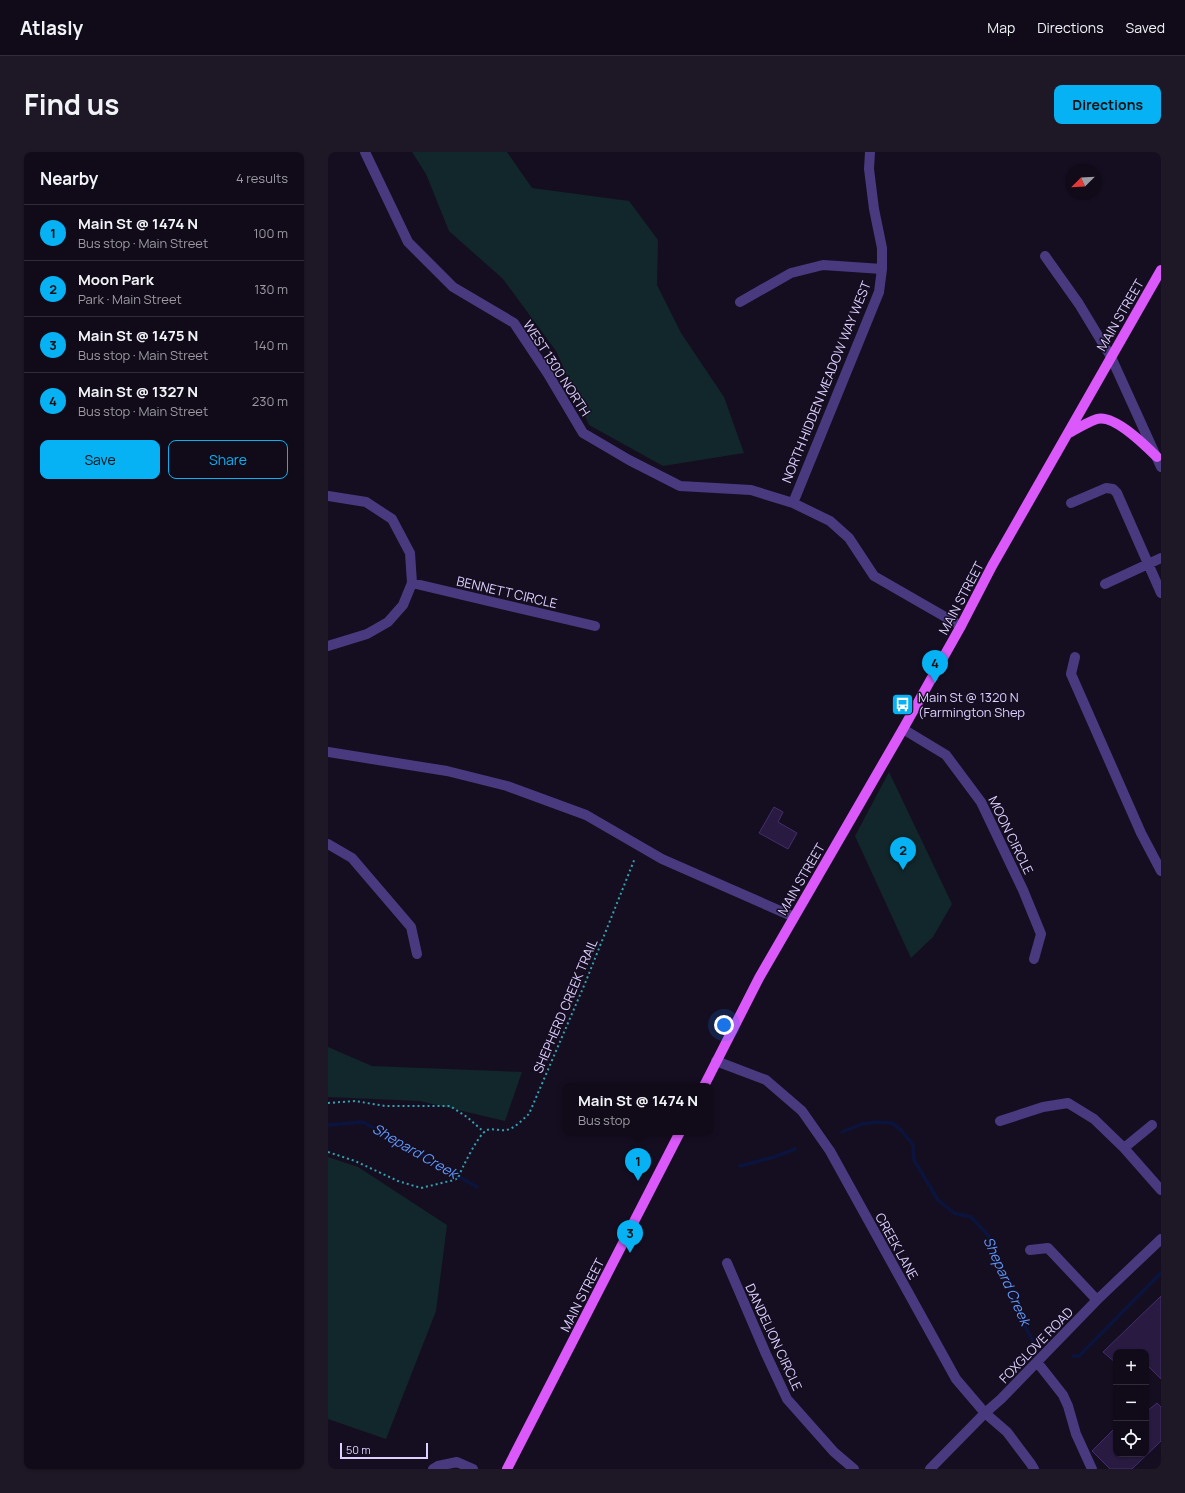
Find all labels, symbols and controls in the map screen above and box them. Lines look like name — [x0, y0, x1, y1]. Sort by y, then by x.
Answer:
text: Atlasly — [20, 15, 83, 41]
text: Map — [987, 18, 1015, 37]
text: Directions — [1037, 18, 1104, 37]
text: Saved — [1126, 18, 1165, 37]
text: Find us — [24, 85, 119, 123]
button: Directions — [1054, 85, 1161, 124]
north arrow — [1065, 164, 1101, 200]
text: Nearby — [40, 167, 98, 190]
text: 4 results — [236, 169, 288, 187]
text: Main St @ 1474 N — [78, 213, 198, 234]
text: 1 — [50, 224, 56, 242]
text: 100 m — [253, 224, 288, 242]
text: Bus stop · Main Street — [78, 234, 208, 252]
text: Moon Park — [78, 269, 154, 290]
street label: MAIN STREET — [1092, 276, 1148, 354]
street label: NORTH HIDDEN MEADOW WAY WEST — [777, 278, 875, 486]
text: 2 — [49, 280, 57, 298]
text: 130 m — [254, 280, 288, 298]
text: Park · Main Street — [78, 290, 182, 308]
street label: WEST 1300 NORTH — [519, 317, 595, 419]
text: Main St @ 1475 N — [78, 325, 198, 346]
text: 3 — [49, 336, 57, 354]
text: 140 m — [254, 336, 288, 354]
text: Bus stop · Main Street — [78, 346, 208, 364]
text: Main St @ 1327 N — [78, 381, 198, 402]
text: 4 — [49, 392, 57, 410]
text: 230 m — [252, 392, 288, 410]
text: Bus stop · Main Street — [78, 402, 208, 420]
button: Save — [40, 440, 160, 479]
button: Share — [168, 440, 288, 479]
street label: MAIN STREET — [934, 558, 988, 638]
street label: BENNETT CIRCLE — [455, 572, 559, 612]
pin: 4 — [922, 650, 948, 683]
place label: Main St @ 1320 N (Farmington Shep — [918, 688, 1025, 721]
bus stop icon: Main St @ 1320 N (Farmington Shep — [890, 691, 916, 717]
street label: MOON CIRCLE — [984, 793, 1038, 877]
pin: 2 — [890, 837, 916, 870]
street label: MAIN STREET — [773, 840, 829, 918]
street label: SHEPHERD CREEK TRAIL — [529, 936, 602, 1076]
your location — [714, 1015, 734, 1035]
popup — [563, 1083, 713, 1135]
text: Main St @ 1474 N — [578, 1090, 698, 1111]
text: Bus stop — [578, 1111, 630, 1129]
water label: Shepard Creek — [369, 1119, 463, 1184]
pin: 1 — [625, 1148, 651, 1181]
street label: CREEK LANE — [871, 1209, 923, 1283]
pin: 3 — [617, 1220, 643, 1253]
water label: Shepard Creek — [979, 1233, 1036, 1330]
street label: MAIN STREET — [556, 1255, 608, 1335]
street label: DANDELION CIRCLE — [741, 1281, 807, 1393]
street label: FOXGLOVE ROAD — [995, 1303, 1077, 1387]
map controls — [1113, 1349, 1149, 1457]
button: + — [1113, 1349, 1149, 1385]
button: − — [1113, 1385, 1149, 1421]
button: locate — [1113, 1421, 1149, 1457]
scale bar — [340, 1441, 428, 1460]
text: 50 m — [346, 1442, 371, 1457]

